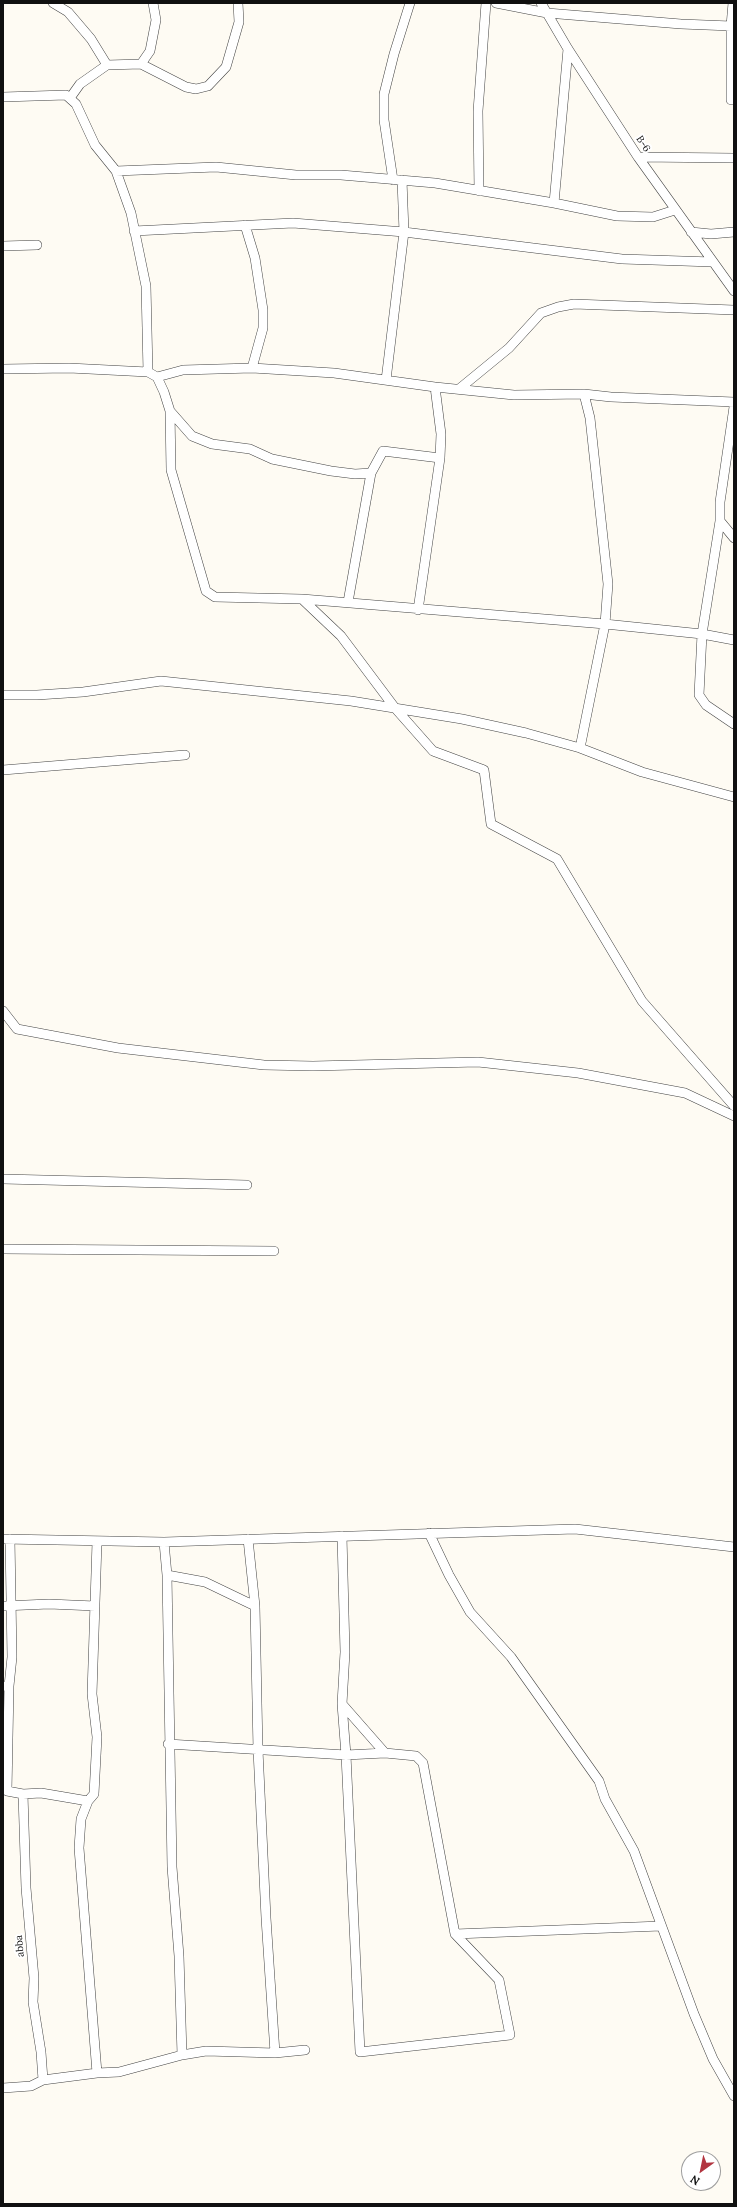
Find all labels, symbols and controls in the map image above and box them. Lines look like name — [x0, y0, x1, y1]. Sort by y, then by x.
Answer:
street label: B-6 — [633, 134, 653, 154]
street label: abba — [13, 1935, 27, 1957]
north arrow — [681, 2151, 721, 2191]
text: N — [688, 2172, 702, 2188]

